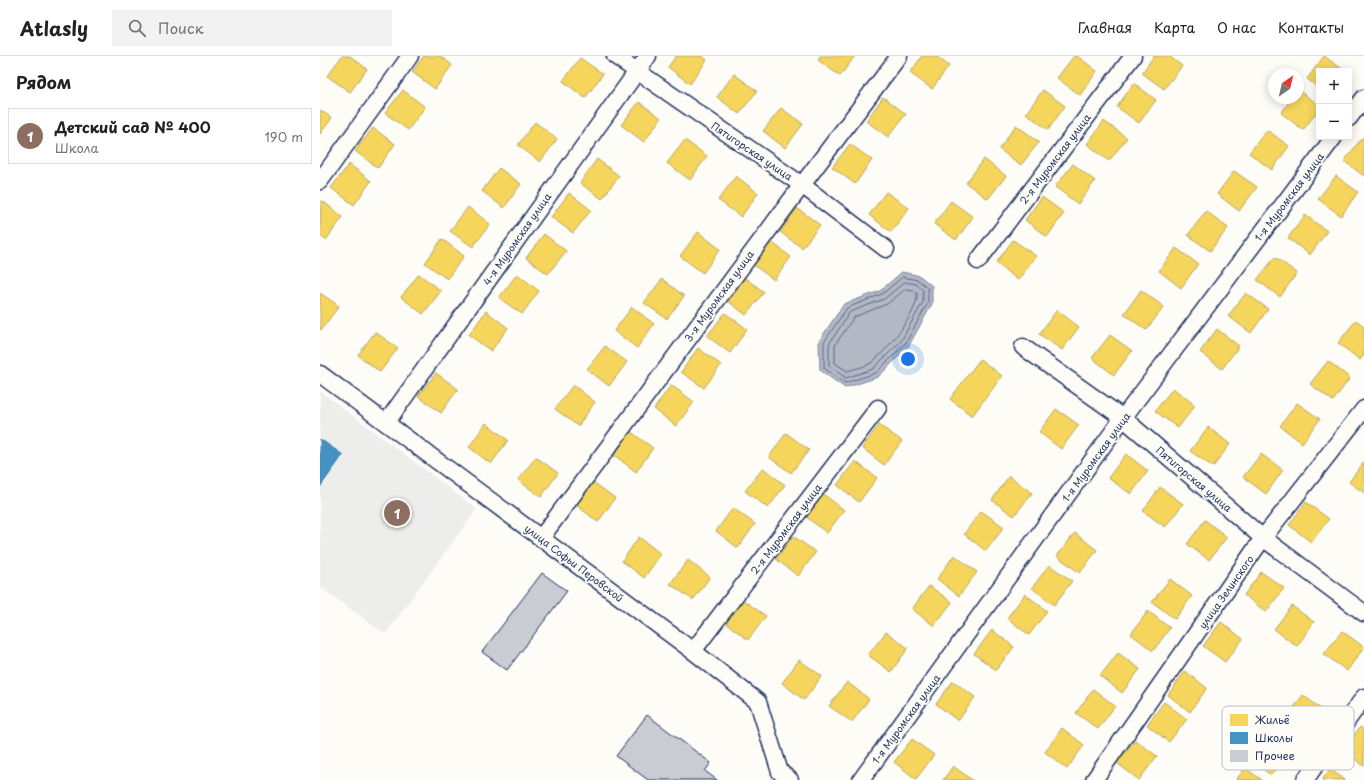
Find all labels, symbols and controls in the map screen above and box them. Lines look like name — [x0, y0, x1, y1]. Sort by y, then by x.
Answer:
search box — [112, 10, 392, 46]
text: Atlasly — [20, 14, 88, 42]
text: Поиск — [158, 16, 204, 39]
icon: search — [126, 17, 148, 39]
text: Главная — [1078, 17, 1132, 38]
text: Карта — [1154, 17, 1195, 38]
text: О нас — [1217, 17, 1256, 38]
text: Контакты — [1278, 17, 1344, 38]
north arrow — [1268, 68, 1304, 104]
map controls — [1316, 68, 1352, 140]
button: + — [1316, 68, 1352, 104]
text: Рядом — [16, 69, 71, 95]
button: − — [1316, 104, 1352, 140]
street label: 2-я Муромская улица — [1015, 110, 1095, 208]
text: Детский сад № 400 — [55, 115, 211, 138]
street label: Пятигорская улица — [709, 118, 796, 184]
text: 1 — [27, 127, 33, 146]
text: 190 m — [264, 127, 303, 146]
text: Школа — [55, 138, 99, 157]
street label: 1-я Муромская улица — [1250, 149, 1328, 245]
street label: 4-я Муромская улица — [479, 189, 555, 289]
street label: 3-я Муромская улица — [680, 246, 758, 345]
your location — [898, 349, 918, 369]
street label: 1-я Муромская улица — [1058, 408, 1135, 505]
street label: Пятигорская улица — [1153, 442, 1236, 515]
street label: 2-я Муромская улица — [746, 480, 826, 578]
pin: 1 — [384, 498, 410, 528]
street label: улица Софьи Перовской — [522, 520, 627, 605]
street label: улица Зелинского — [1195, 552, 1257, 632]
street label: 1-я Муромская улица — [868, 670, 945, 767]
legend — [1222, 706, 1354, 770]
text: Жильё — [1254, 711, 1290, 728]
text: Школы — [1255, 729, 1293, 746]
text: Прочее — [1255, 747, 1295, 764]

